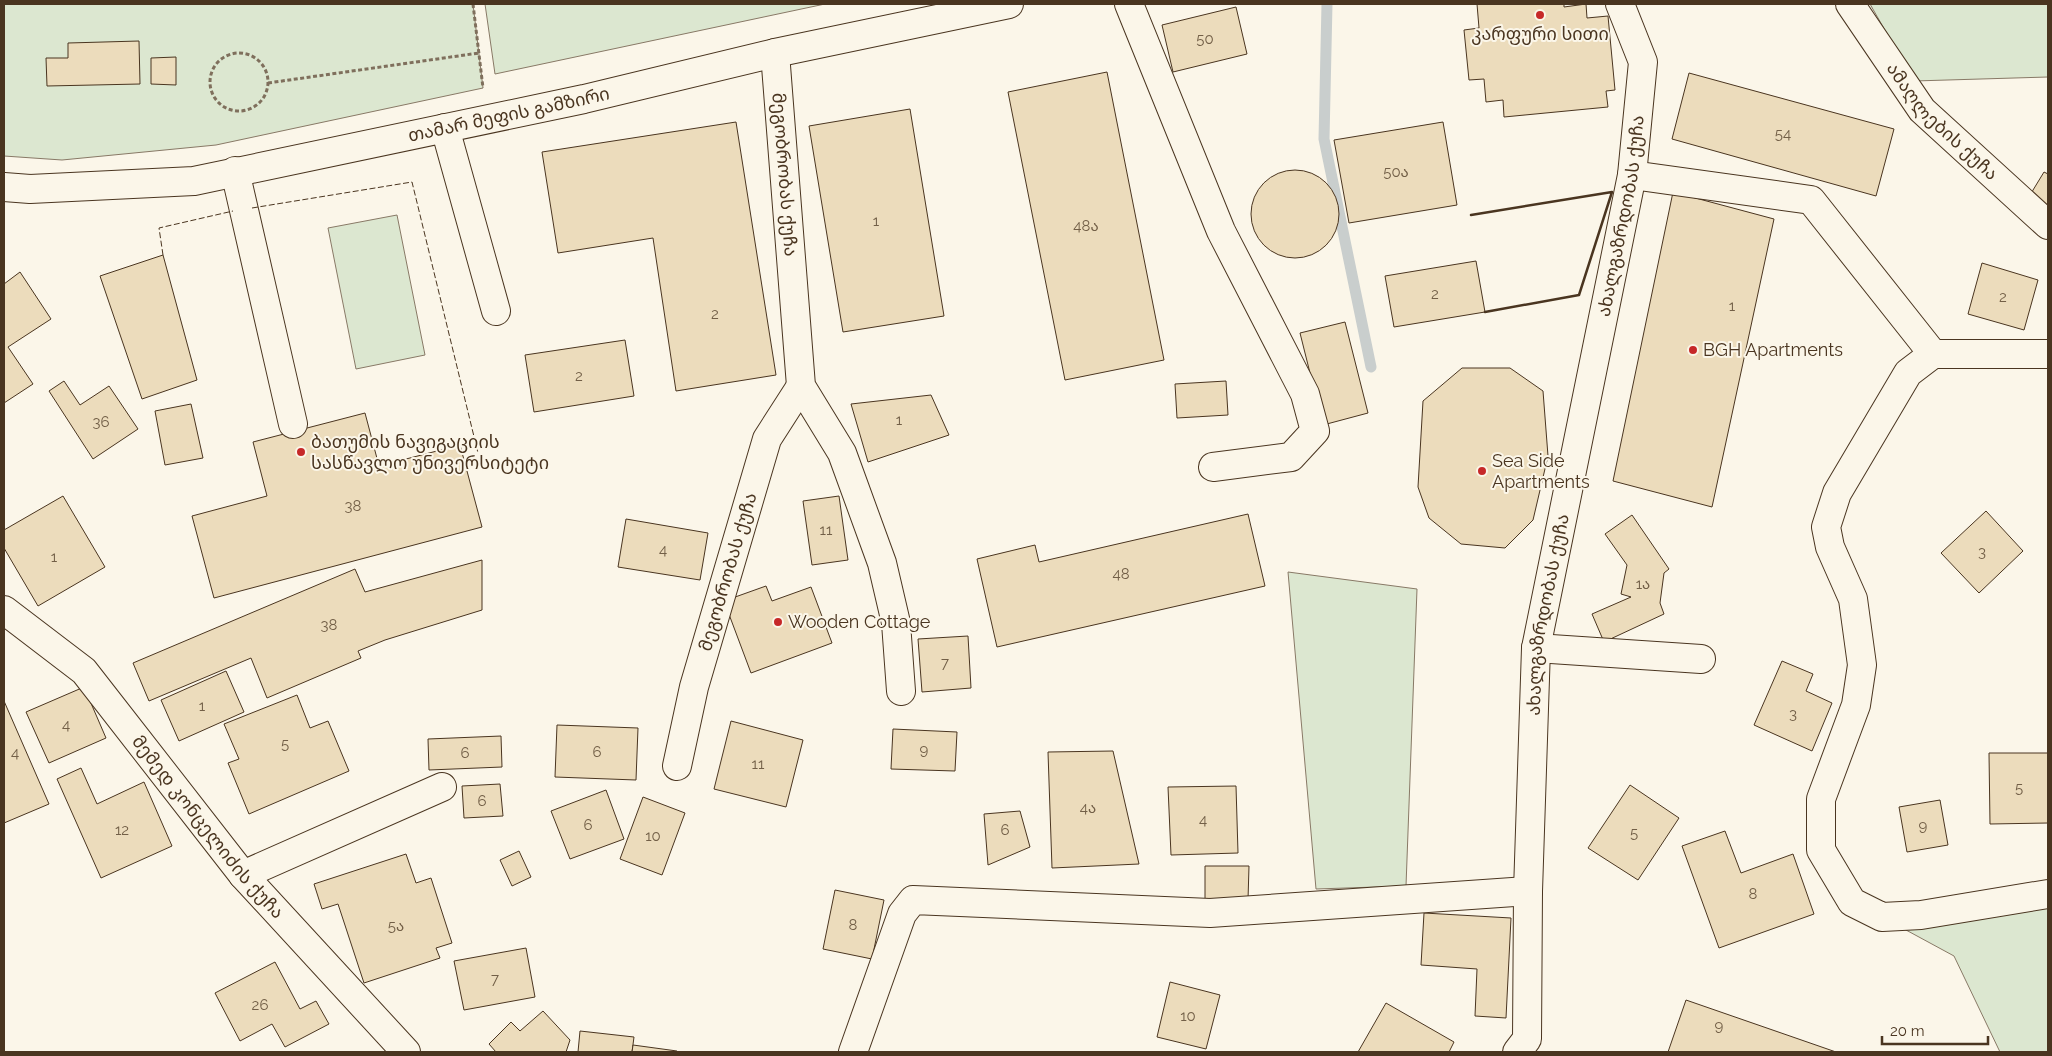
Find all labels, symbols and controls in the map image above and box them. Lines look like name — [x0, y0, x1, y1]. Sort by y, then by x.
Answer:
marker: კარფური სითი — [1534, 9, 1546, 21]
place label: კარფური სითი — [1471, 23, 1609, 45]
house number: 50 — [1196, 30, 1214, 48]
street label: ამაღლების ქუჩა — [1883, 58, 2002, 184]
street label: თამარ მეფის გამზირი — [406, 82, 612, 146]
street label: მეგობრობას ქუჩა — [768, 92, 802, 257]
street label: ახალგაზრდობას ქუჩა — [1593, 114, 1648, 318]
house number: 54 — [1775, 125, 1791, 143]
house number: 50ა — [1383, 163, 1409, 181]
house number: 1 — [873, 212, 880, 230]
house number: 48ა — [1073, 217, 1099, 235]
house number: 2 — [1431, 285, 1439, 303]
house number: 2 — [1999, 288, 2007, 306]
house number: 1 — [1729, 297, 1736, 315]
house number: 2 — [711, 305, 719, 323]
place label: BGH Apartments — [1703, 339, 1843, 360]
marker: BGH Apartments — [1687, 344, 1699, 356]
house number: 2 — [575, 367, 583, 385]
house number: 1 — [896, 411, 903, 429]
house number: 36 — [92, 413, 110, 431]
place label: ბათუმის ნავიგაციის სასწავლო უნივერსიტეტი — [311, 431, 549, 474]
marker: ბათუმის ნავიგაციის სასწავლო უნივერსიტეტი — [295, 446, 307, 458]
place label: Sea Side Apartments — [1492, 450, 1590, 492]
marker: Sea Side Apartments — [1476, 465, 1488, 477]
street label: მეგობრობას ქუჩა — [694, 490, 761, 653]
house number: 38 — [345, 497, 362, 515]
street label: ახალგაზრდობას ქუჩა — [1523, 512, 1573, 716]
house number: 11 — [820, 521, 833, 539]
house number: 4 — [659, 541, 667, 559]
house number: 3 — [1978, 543, 1986, 561]
house number: 1 — [51, 548, 58, 566]
house number: 48 — [1112, 565, 1130, 583]
house number: 1ა — [1636, 575, 1650, 593]
place label: Wooden Cottage — [788, 611, 931, 632]
house number: 38 — [321, 616, 338, 634]
marker: Wooden Cottage — [772, 616, 784, 628]
house number: 7 — [941, 654, 949, 672]
house number: 1 — [199, 697, 206, 715]
house number: 3 — [1789, 705, 1797, 723]
house number: 4 — [62, 716, 70, 734]
street label: მემედ კონცელიძის ქუჩა — [128, 731, 289, 923]
house number: 5 — [281, 735, 289, 753]
house number: 9 — [920, 741, 929, 759]
house number: 6 — [592, 743, 602, 761]
house number: 4 — [11, 744, 19, 762]
house number: 6 — [460, 744, 470, 762]
house number: 11 — [752, 755, 765, 773]
house number: 5 — [2015, 779, 2023, 797]
house number: 6 — [477, 792, 487, 810]
house number: 4ა — [1080, 799, 1096, 817]
house number: 4 — [1199, 811, 1207, 829]
house number: 6 — [583, 816, 593, 834]
house number: 9 — [1919, 817, 1928, 835]
house number: 12 — [115, 821, 129, 839]
house number: 6 — [1000, 821, 1010, 839]
house number: 5 — [1630, 824, 1638, 842]
house number: 10 — [645, 827, 661, 845]
house number: 8 — [1749, 885, 1758, 903]
house number: 8 — [849, 916, 858, 934]
house number: 5ა — [388, 917, 404, 935]
house number: 7 — [491, 970, 499, 988]
house number: 26 — [252, 996, 268, 1014]
house number: 10 — [1180, 1007, 1196, 1025]
scale bar — [1882, 1014, 1988, 1046]
house number: 9 — [1715, 1017, 1724, 1035]
text: 20 m — [1890, 1022, 1925, 1040]

